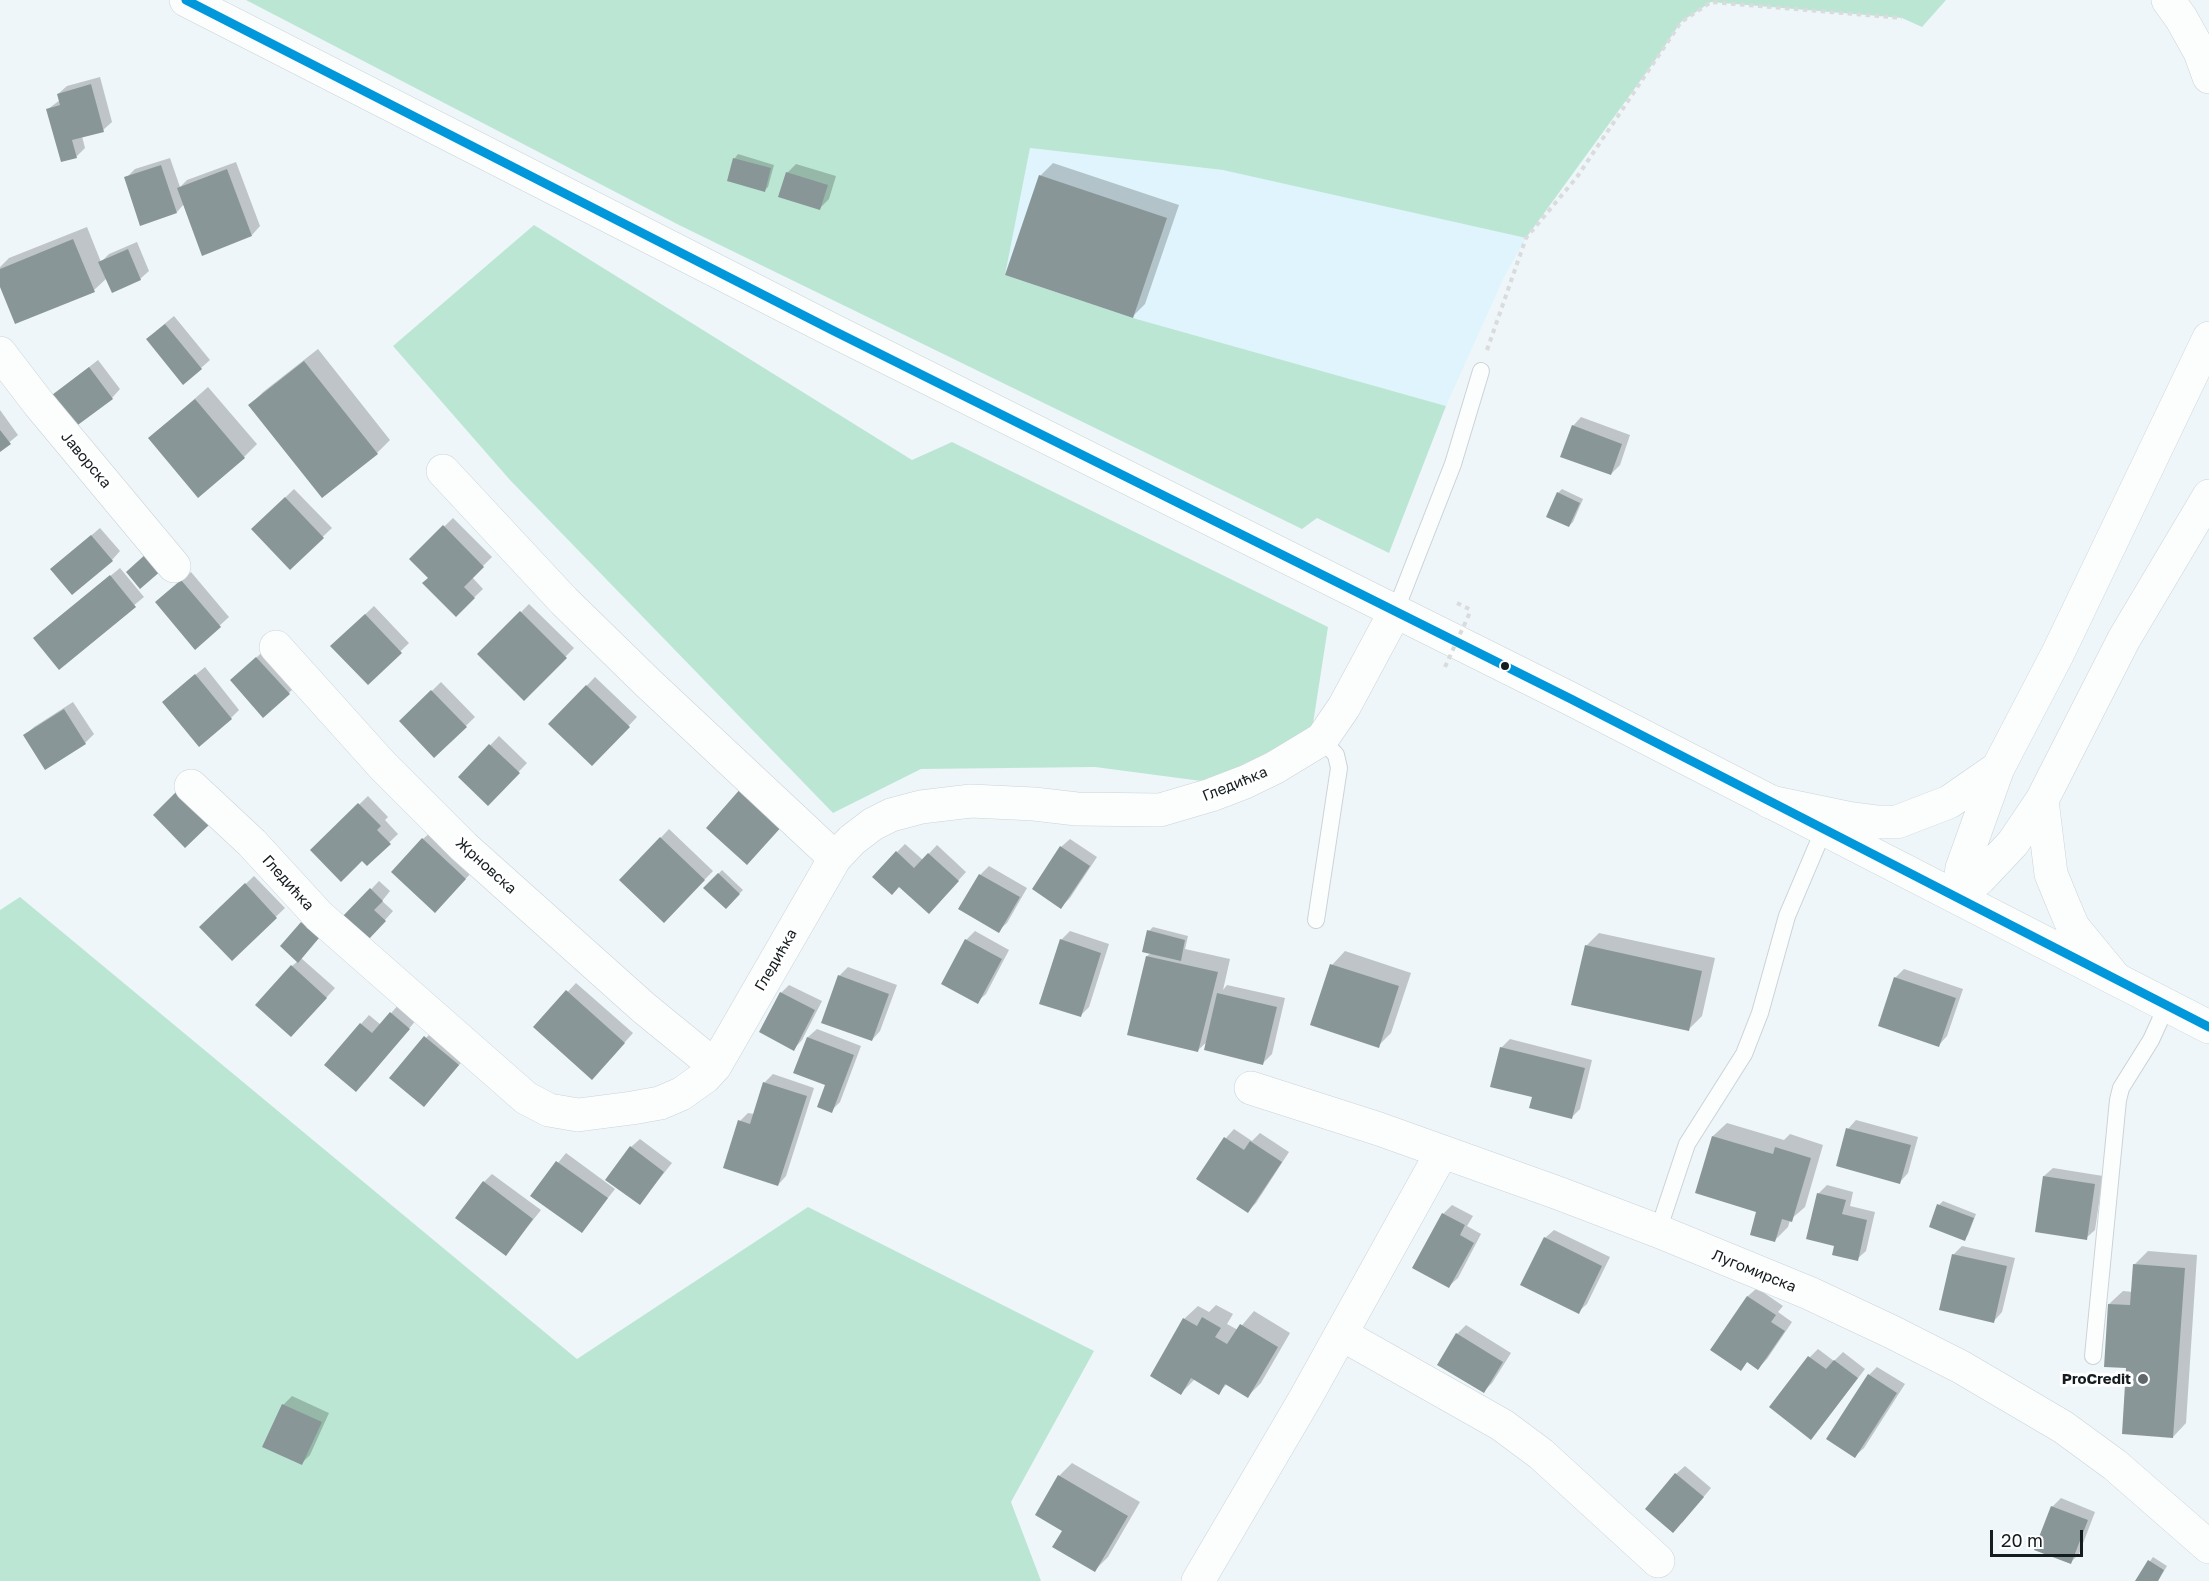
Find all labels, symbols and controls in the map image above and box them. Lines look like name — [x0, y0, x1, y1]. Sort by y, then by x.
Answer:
street label: Јаворска — [57, 428, 115, 492]
unlabelled marker — [1499, 660, 1511, 672]
street label: Гледићка — [1200, 763, 1270, 805]
street label: Жрновска — [452, 834, 520, 898]
street label: Гледићка — [258, 852, 318, 914]
street label: Гледићка — [751, 926, 801, 994]
street label: Лугомирска — [1709, 1246, 1799, 1296]
place label: ProCredit — [2062, 1370, 2131, 1388]
marker: ProCredit — [2136, 1372, 2150, 1386]
scale bar — [1993, 1518, 2086, 1556]
text: 20 m — [2001, 1529, 2043, 1551]

